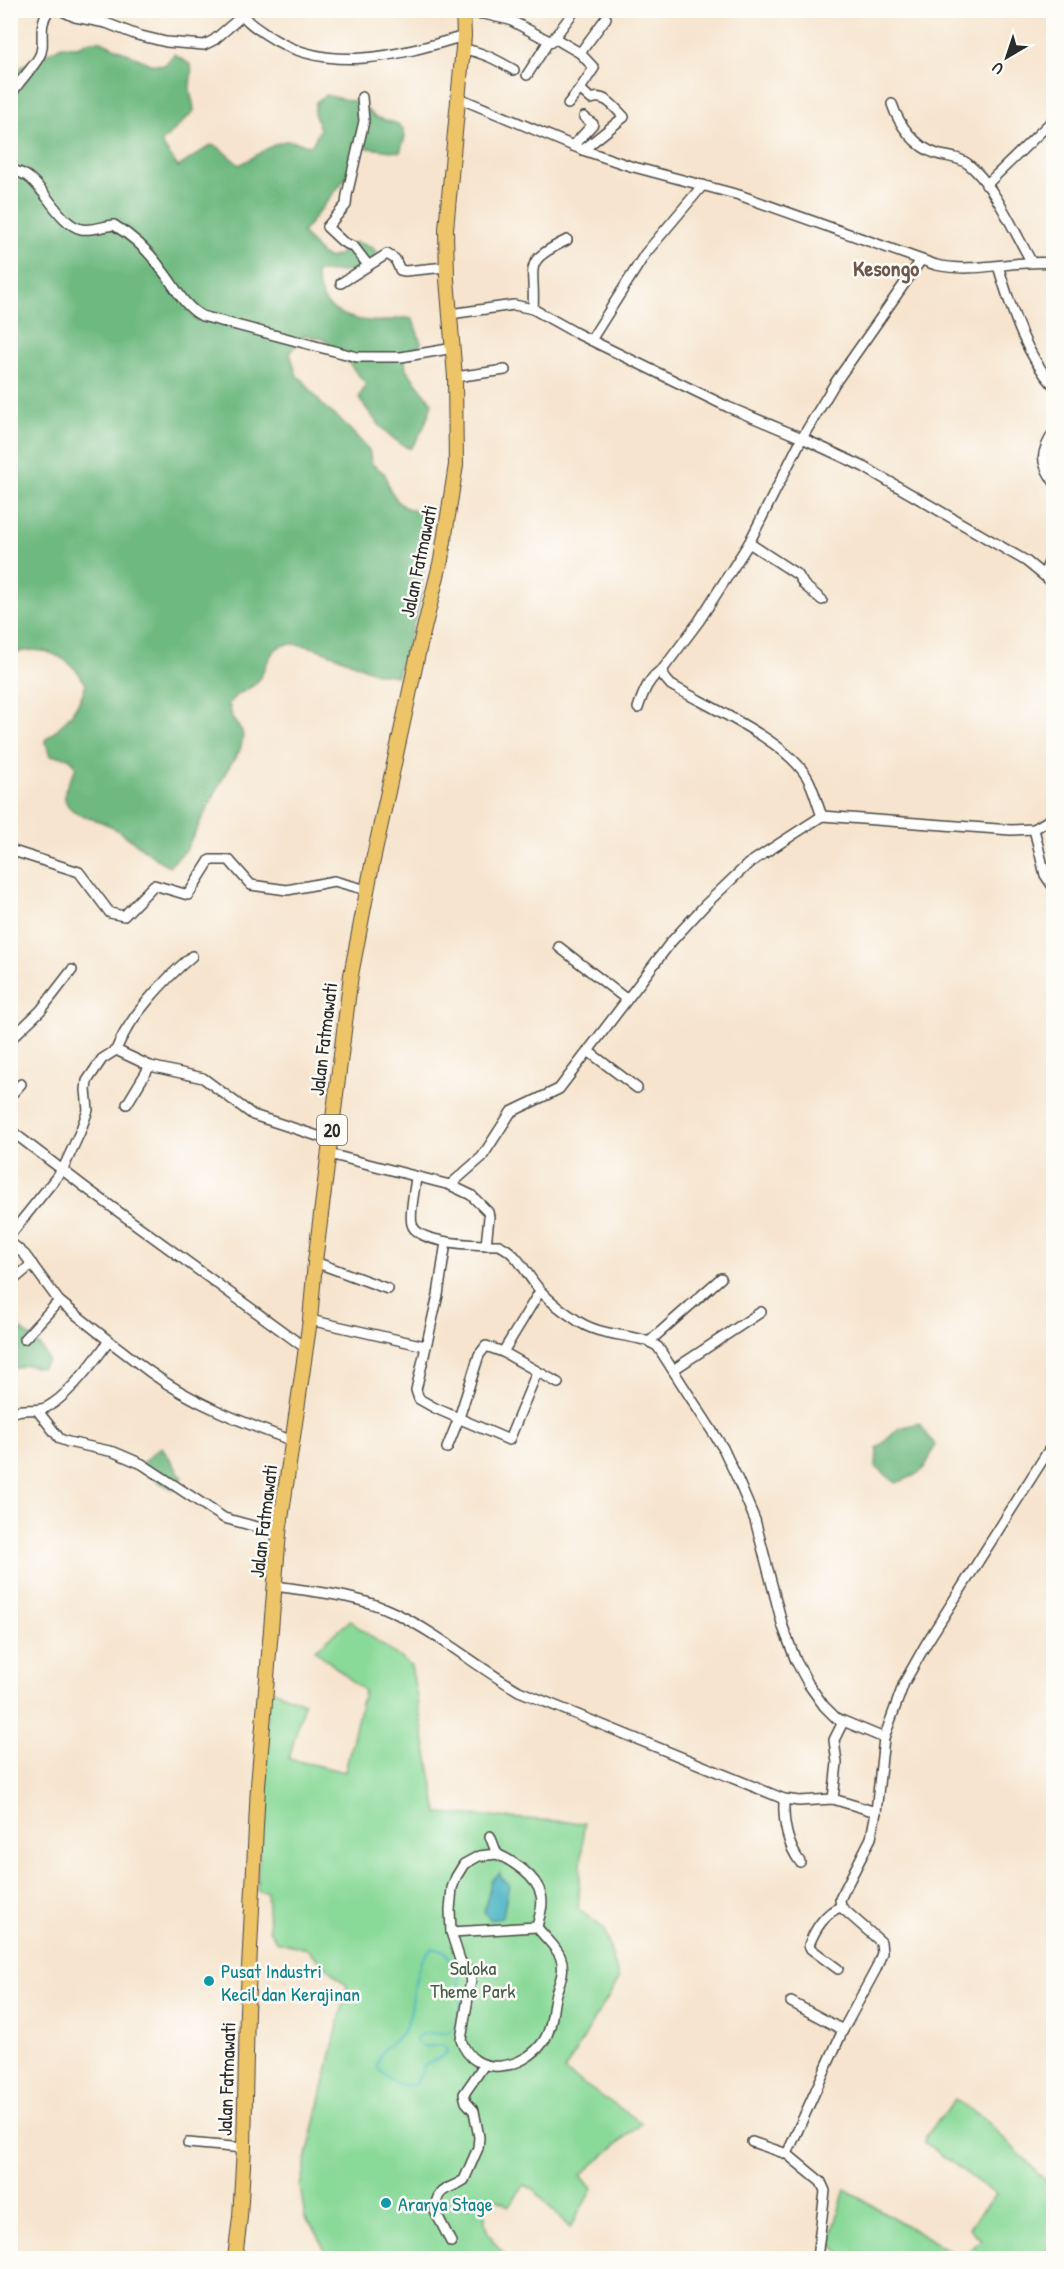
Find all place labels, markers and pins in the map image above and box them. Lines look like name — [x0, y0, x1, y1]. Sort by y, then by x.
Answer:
place label: Pusat Industri Kecil dan Kerajinan — [221, 1957, 360, 2007]
marker: Pusat Industri Kecil dan Kerajinan — [202, 1974, 216, 1988]
place label: Ararya Stage — [398, 2190, 493, 2217]
marker: Ararya Stage — [379, 2196, 393, 2210]

